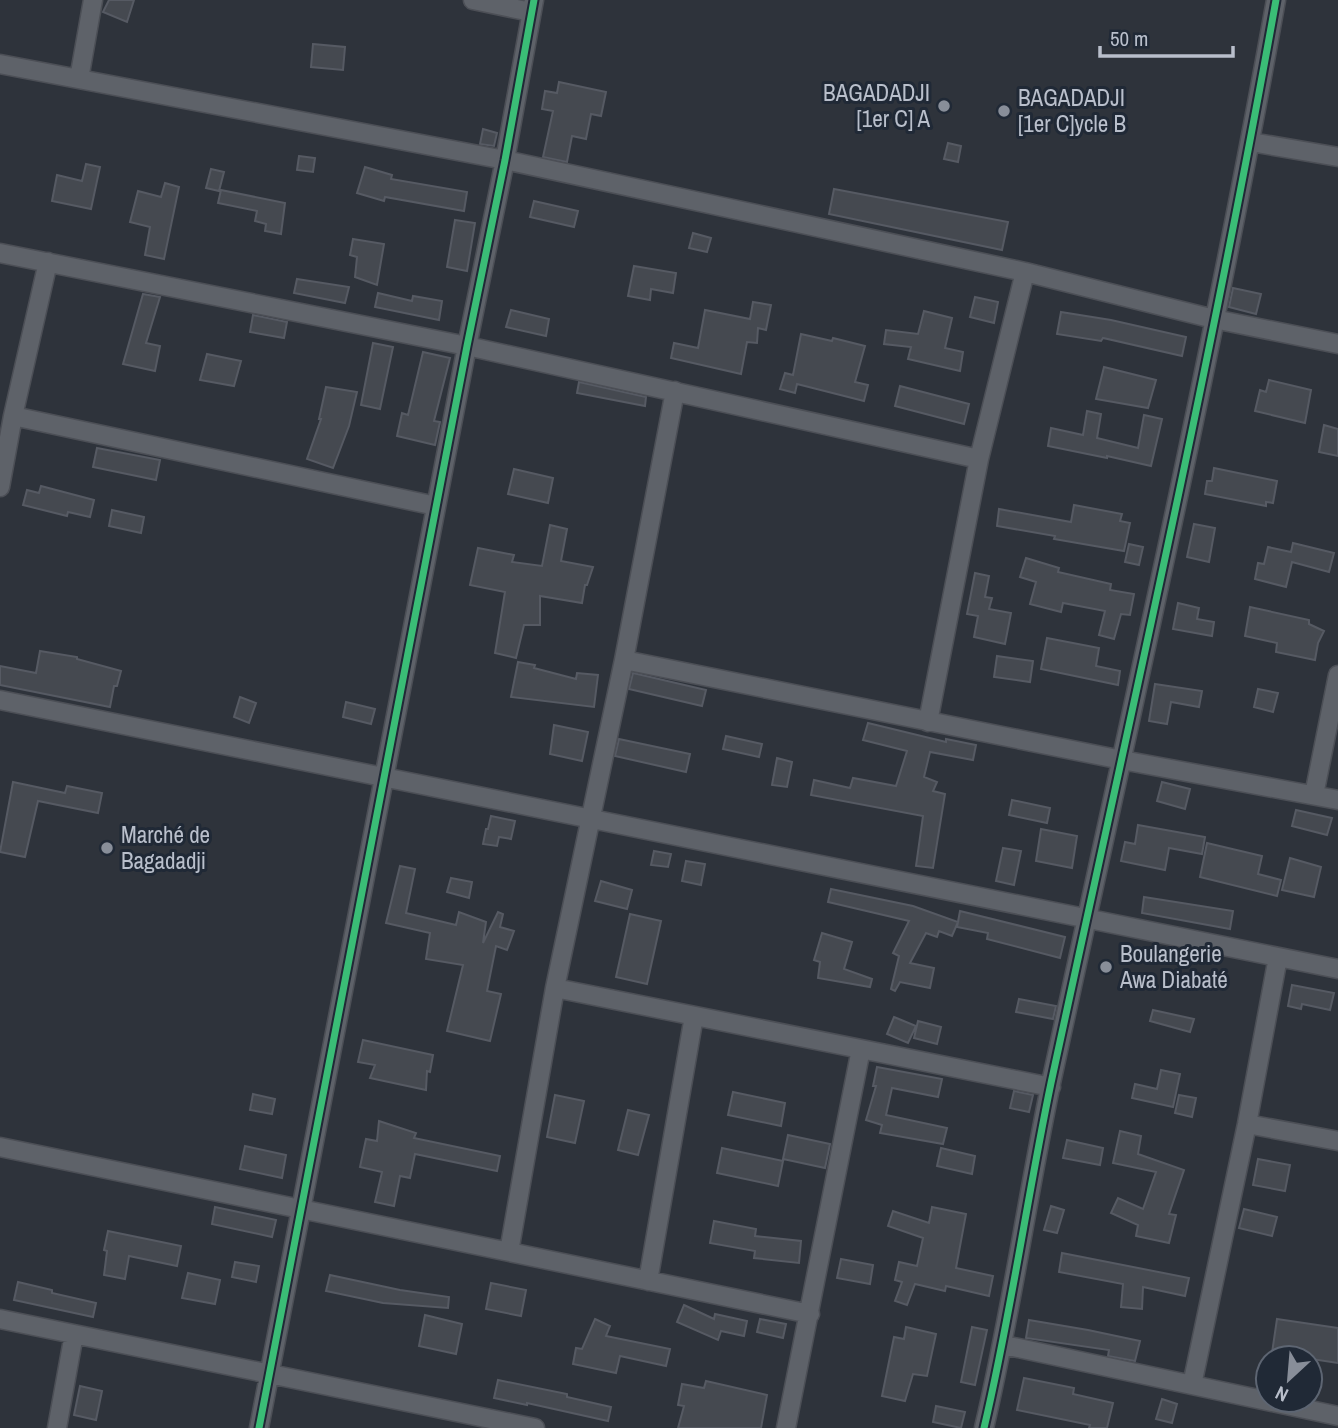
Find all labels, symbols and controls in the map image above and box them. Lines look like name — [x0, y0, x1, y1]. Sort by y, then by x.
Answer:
scale bar — [1100, 14, 1233, 58]
text: 50 m — [1110, 24, 1148, 53]
place label: BAGADADJI [1er C] A — [823, 77, 930, 134]
place label: BAGADADJI [1er C]ycle B — [1018, 82, 1126, 139]
marker: BAGADADJI [1er C] A — [936, 98, 952, 114]
marker: BAGADADJI [1er C]ycle B — [996, 103, 1012, 119]
place label: Marché de Bagadadji — [121, 819, 210, 876]
marker: Marché de Bagadadji — [99, 840, 115, 856]
place label: Boulangerie Awa Diabaté — [1119, 938, 1228, 995]
marker: Boulangerie Awa Diabaté — [1098, 959, 1114, 975]
north arrow — [1254, 1344, 1324, 1414]
text: N — [1271, 1380, 1292, 1408]

